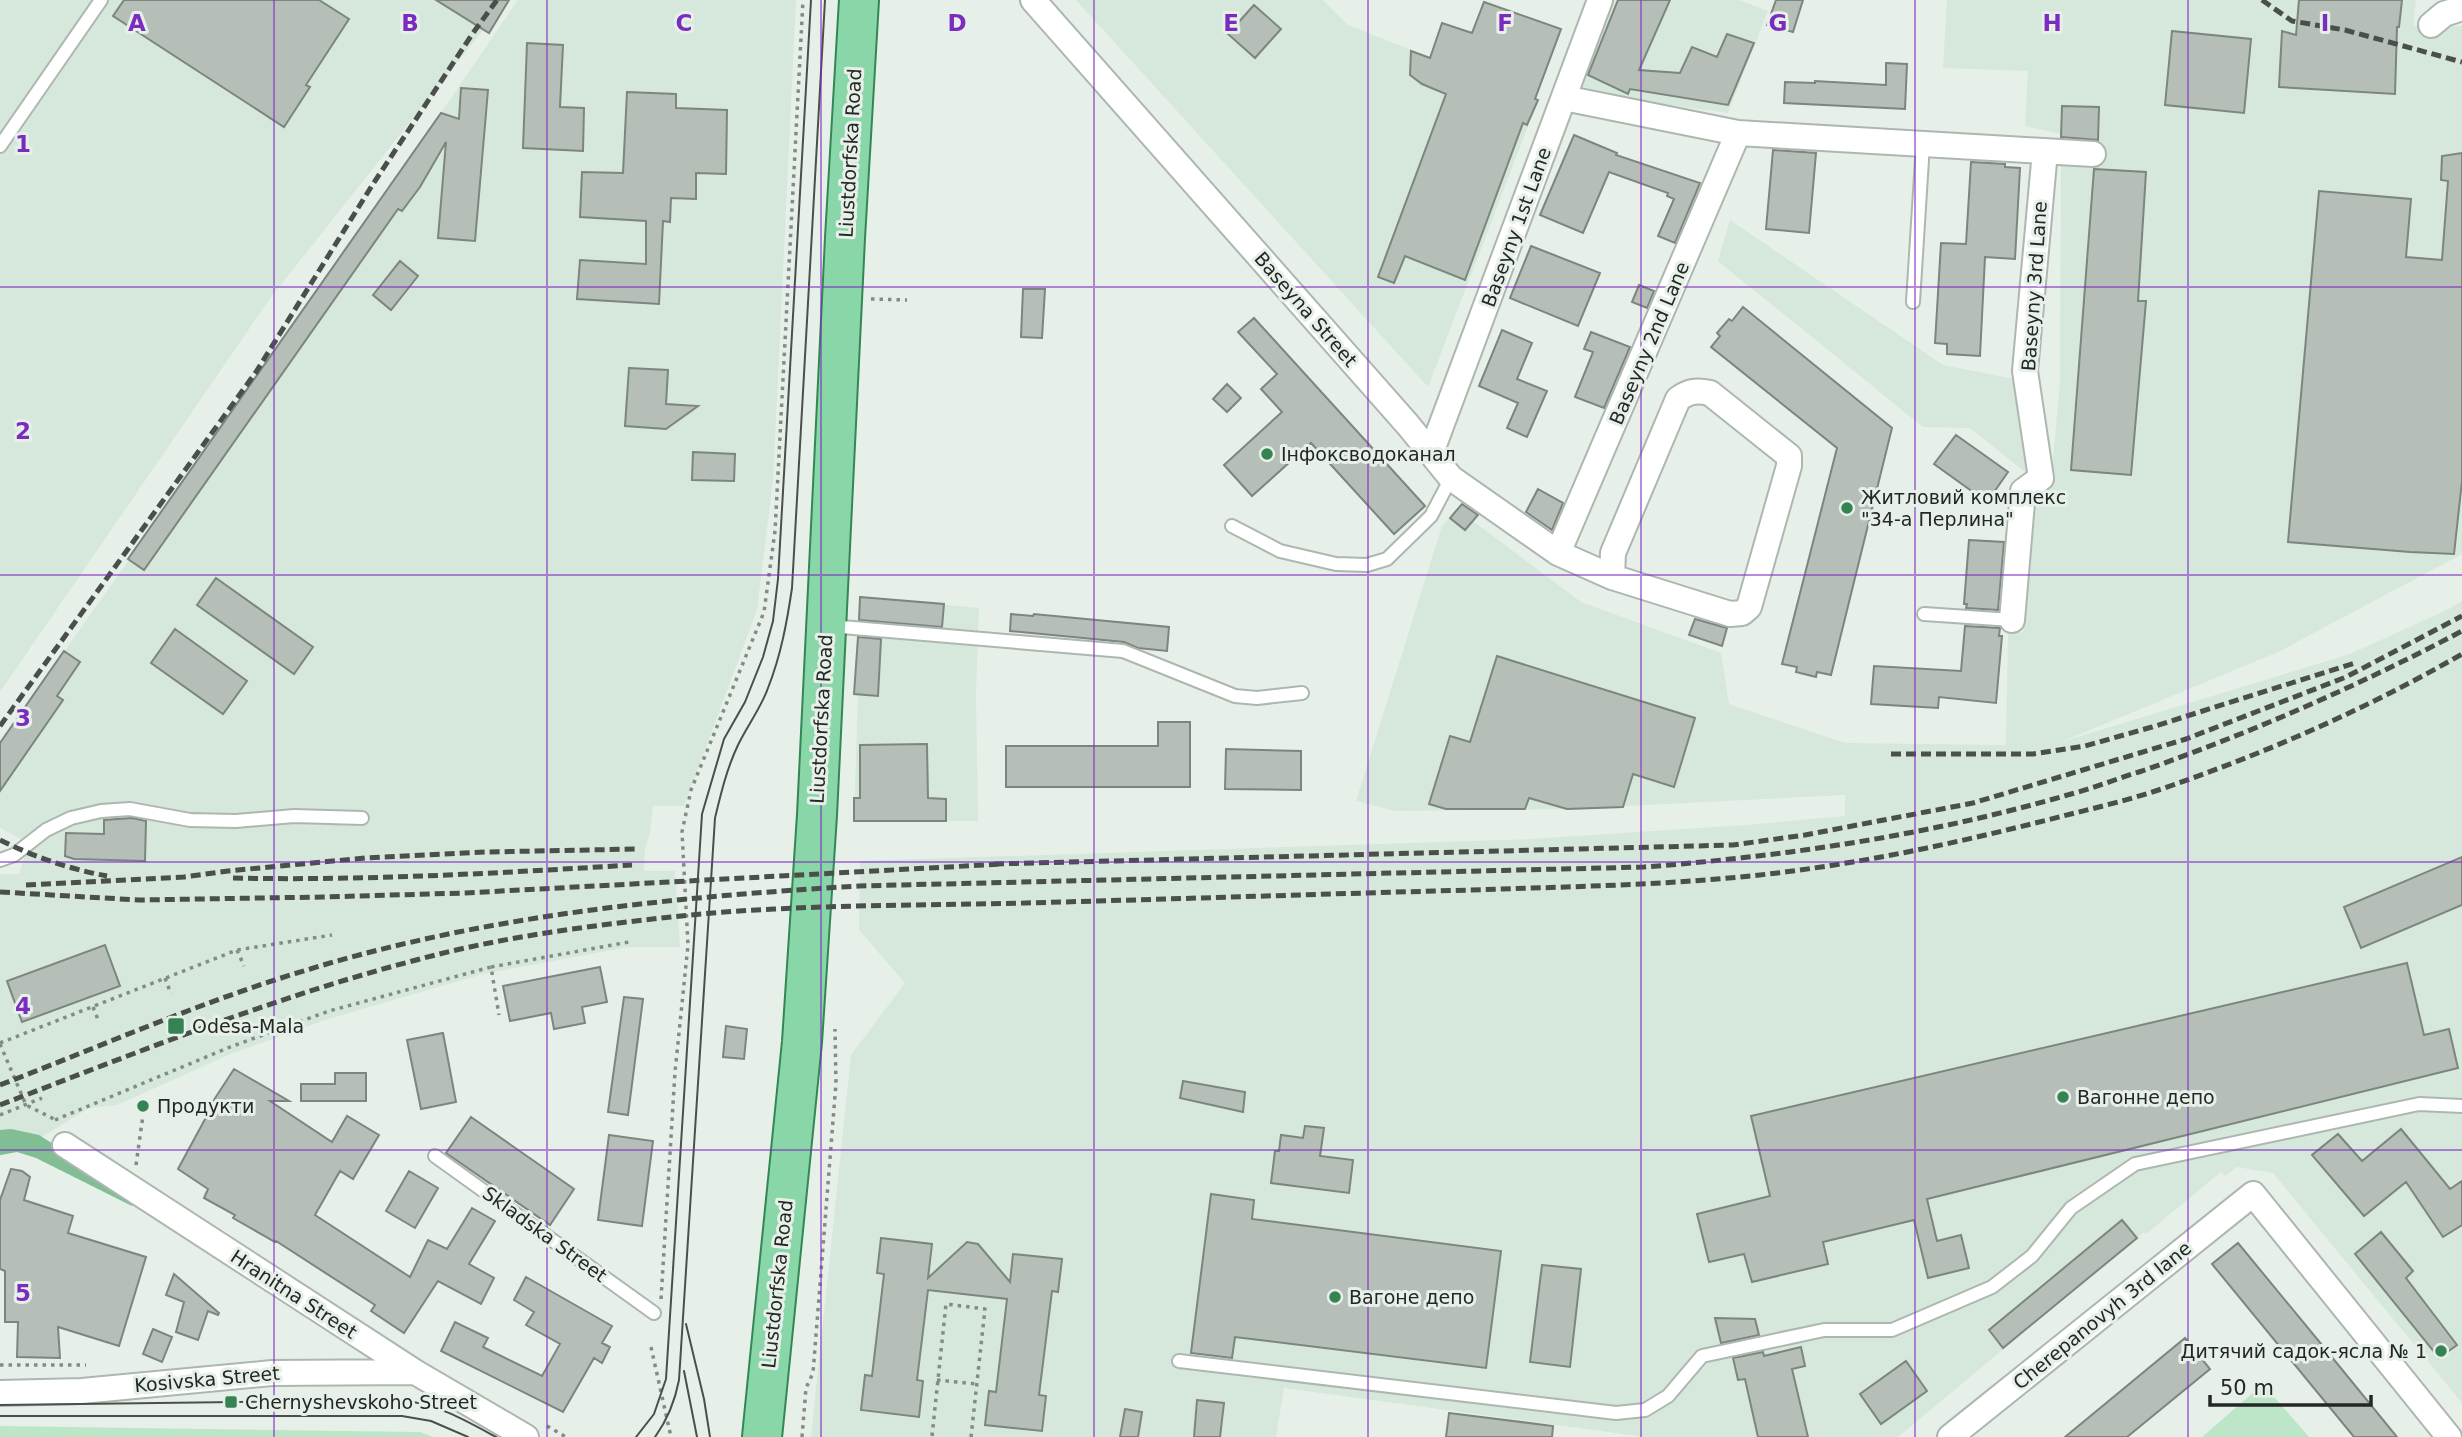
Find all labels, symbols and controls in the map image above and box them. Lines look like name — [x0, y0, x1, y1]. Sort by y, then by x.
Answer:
text: A — [128, 10, 146, 36]
text: B — [401, 10, 419, 36]
text: C — [676, 10, 692, 36]
text: D — [947, 10, 967, 36]
text: E — [1223, 10, 1239, 36]
text: F — [1497, 10, 1513, 36]
text: G — [1769, 10, 1787, 36]
text: H — [2042, 10, 2062, 36]
text: I — [2321, 10, 2329, 36]
street label: Liustdorfska Road — [835, 68, 865, 238]
text: 1 — [15, 131, 31, 157]
street label: Baseyny 1st Lane — [1477, 144, 1555, 310]
street label: Baseyny 3rd Lane — [2017, 200, 2051, 372]
street label: Baseyna Street — [1250, 247, 1362, 371]
street label: Baseyny 2nd Lane — [1605, 258, 1693, 428]
text: 2 — [15, 418, 31, 444]
place label: Інфоксводоканал — [1281, 443, 1456, 465]
marker: Інфоксводоканал — [1259, 446, 1275, 462]
place label: Житловий комплекс "34-а Перлина" — [1861, 486, 2066, 530]
marker: Житловий комплекс "34-а Перлина" — [1839, 500, 1855, 516]
street label: Liustdorfska Road — [806, 634, 836, 804]
text: 3 — [15, 705, 31, 731]
text: 4 — [15, 993, 31, 1019]
place label: Odesa-Mala — [192, 1015, 304, 1037]
marker: Odesa-Mala — [166, 1016, 186, 1036]
place label: Вагонне депо — [2077, 1086, 2215, 1108]
marker: Вагонне депо — [2055, 1089, 2071, 1105]
place label: Продукти — [157, 1095, 254, 1117]
marker: Продукти — [135, 1098, 151, 1114]
street label: Skladska Street — [479, 1182, 611, 1286]
street label: Liustdorfska Road — [757, 1199, 797, 1369]
street label: Cherepanovyh 3rd lane — [2009, 1236, 2195, 1394]
street label: Hranitna Street — [227, 1245, 361, 1343]
text: 5 — [15, 1280, 31, 1306]
place label: Вагоне депо — [1349, 1286, 1474, 1308]
marker: Вагоне депо — [1327, 1289, 1343, 1305]
place label: Дитячий садок-ясла № 1 — [2181, 1340, 2427, 1362]
marker: Дитячий садок-ясла № 1 — [2433, 1343, 2449, 1359]
street label: Kosivska Street — [134, 1362, 280, 1396]
scale bar — [2210, 1364, 2371, 1408]
text: 50 m — [2220, 1376, 2274, 1400]
place label: Chernyshevskoho Street — [245, 1391, 477, 1413]
marker: Chernyshevskoho Street — [223, 1394, 239, 1410]

